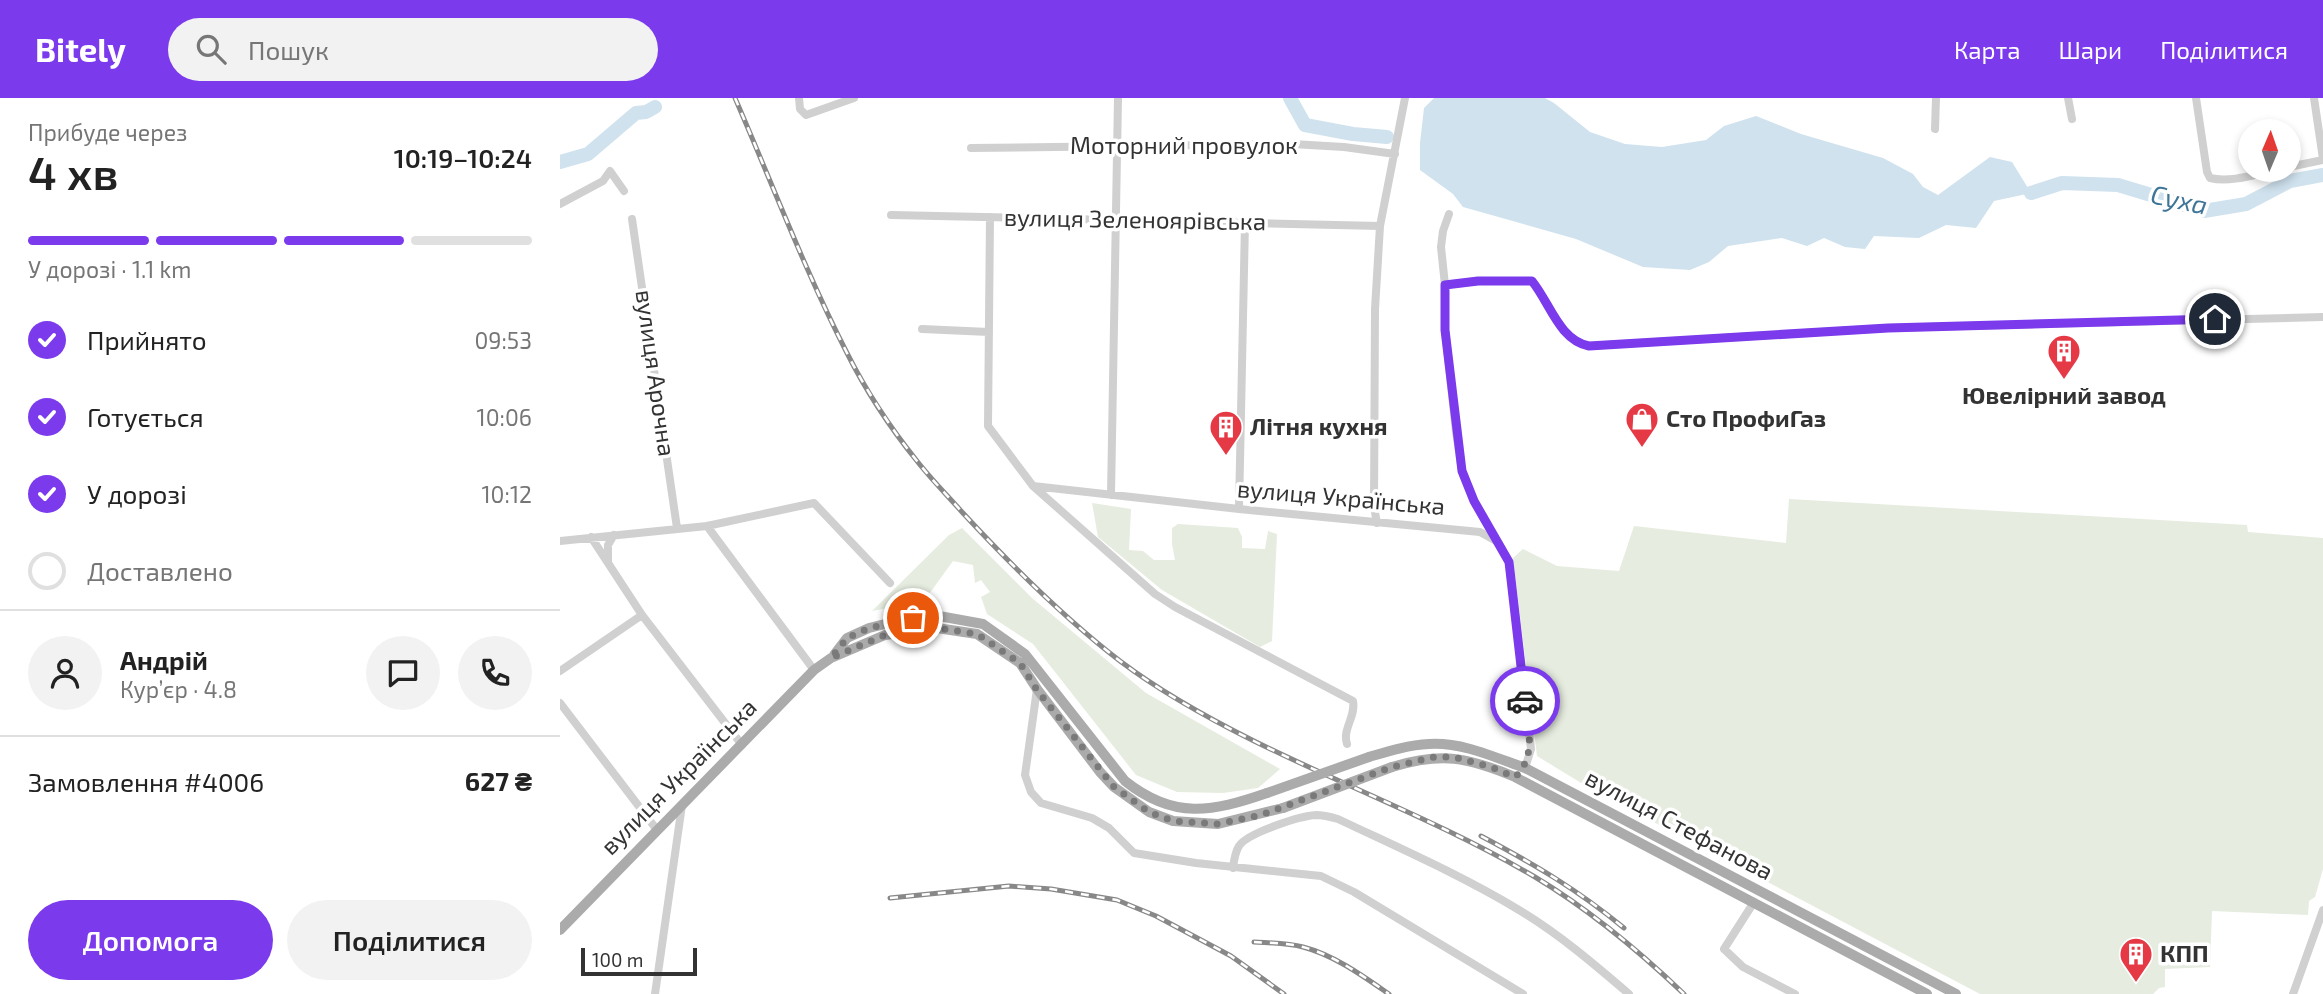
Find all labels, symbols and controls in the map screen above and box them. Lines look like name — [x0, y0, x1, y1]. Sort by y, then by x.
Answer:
search box — [168, 18, 658, 81]
text: Bitely — [35, 29, 126, 69]
icon: search — [192, 30, 230, 68]
text: Пошук — [248, 34, 329, 65]
text: Карта — [1954, 35, 2021, 64]
text: Шари — [2059, 35, 2122, 64]
text: Поділитися — [2160, 35, 2288, 64]
text: Прибуде через — [28, 118, 188, 146]
north arrow — [2238, 119, 2301, 182]
map controls — [2238, 119, 2301, 182]
street label: Моторний провулок — [1070, 130, 1298, 160]
text: 10:19–10:24 — [394, 142, 532, 173]
text: 4 хв — [28, 144, 118, 199]
water label: Суха — [2148, 177, 2211, 220]
street label: вулиця Зеленоярівська — [1004, 202, 1266, 236]
text: У дорозі · 1.1 km — [28, 255, 191, 283]
street label: вулиця Арочна — [629, 288, 683, 458]
pin — [2185, 289, 2245, 349]
icon: home — [2196, 300, 2234, 338]
icon: check — [28, 321, 66, 359]
text: Прийнято — [87, 324, 207, 355]
text: 09:53 — [474, 326, 532, 354]
building icon: Ювелірний завод — [2045, 332, 2083, 381]
place label: Ювелірний завод — [1962, 380, 2166, 409]
icon: check — [28, 398, 66, 436]
shop icon: Сто ПрофиГаз — [1623, 400, 1661, 449]
text: Готується — [87, 401, 204, 432]
text: 10:06 — [477, 403, 532, 431]
place label: Сто ПрофиГаз — [1666, 403, 1826, 432]
building icon: Літня кухня — [1207, 408, 1245, 457]
place label: Літня кухня — [1250, 411, 1388, 440]
street label: вулиця Українська — [1236, 473, 1446, 521]
icon: check — [28, 475, 66, 513]
text: У дорозі — [87, 478, 187, 509]
text: 10:12 — [481, 480, 532, 508]
text: Доставлено — [87, 555, 233, 586]
pin — [883, 588, 943, 648]
icon: bag — [894, 599, 932, 637]
button: person — [28, 636, 102, 710]
button: chat — [366, 636, 440, 710]
button: phone — [458, 636, 532, 710]
text: Андрій — [120, 644, 208, 675]
courier — [1490, 666, 1560, 736]
text: Кур’єр · 4.8 — [120, 675, 237, 703]
icon: car — [1506, 682, 1544, 720]
street label: вулиця Українська — [594, 692, 763, 861]
street label: вулиця Стефанова — [1580, 762, 1778, 886]
text: 627 ₴ — [465, 765, 532, 796]
text: Замовлення #4006 — [28, 766, 264, 797]
button: Допомога — [28, 900, 273, 980]
button: Поділитися — [287, 900, 532, 980]
building icon: КПП — [2117, 935, 2155, 984]
place label: КПП — [2160, 938, 2209, 967]
scale bar — [581, 945, 696, 977]
text: 100 m — [592, 948, 643, 971]

